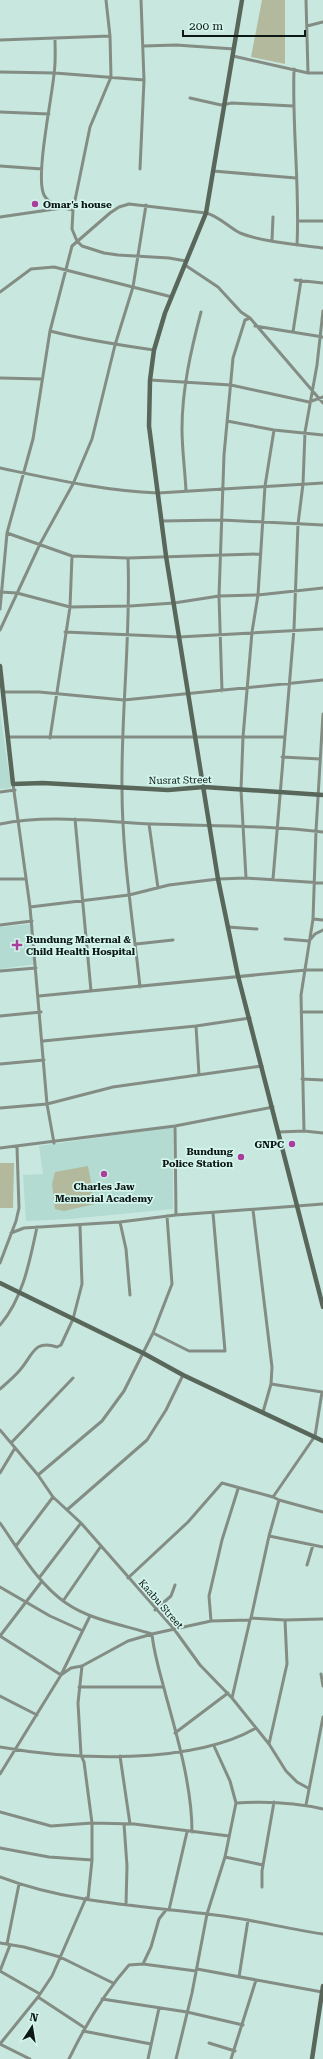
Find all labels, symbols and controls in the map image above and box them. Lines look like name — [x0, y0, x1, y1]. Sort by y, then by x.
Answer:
scale bar — [183, 12, 305, 38]
text: 200 m — [189, 19, 223, 33]
marker: Omar's house — [30, 199, 40, 209]
place label: Omar's house — [43, 199, 112, 210]
street label: Nusrat Street — [148, 774, 212, 786]
place label: Bundung Maternal & Child Health Hospital — [26, 934, 136, 957]
marker: Bundung Maternal & Child Health Hospital — [11, 939, 23, 951]
place label: GNPC — [254, 1139, 284, 1150]
marker: GNPC — [287, 1139, 297, 1149]
place label: Bundung Police Station — [162, 1146, 234, 1169]
marker: Bundung Police Station — [236, 1152, 246, 1162]
marker: Charles Jaw Memorial Academy — [99, 1169, 109, 1179]
place label: Charles Jaw Memorial Academy — [55, 1181, 153, 1204]
street label: Kaabu Street — [137, 1577, 186, 1631]
north arrow — [12, 2007, 52, 2047]
text: N — [28, 2010, 40, 2025]

